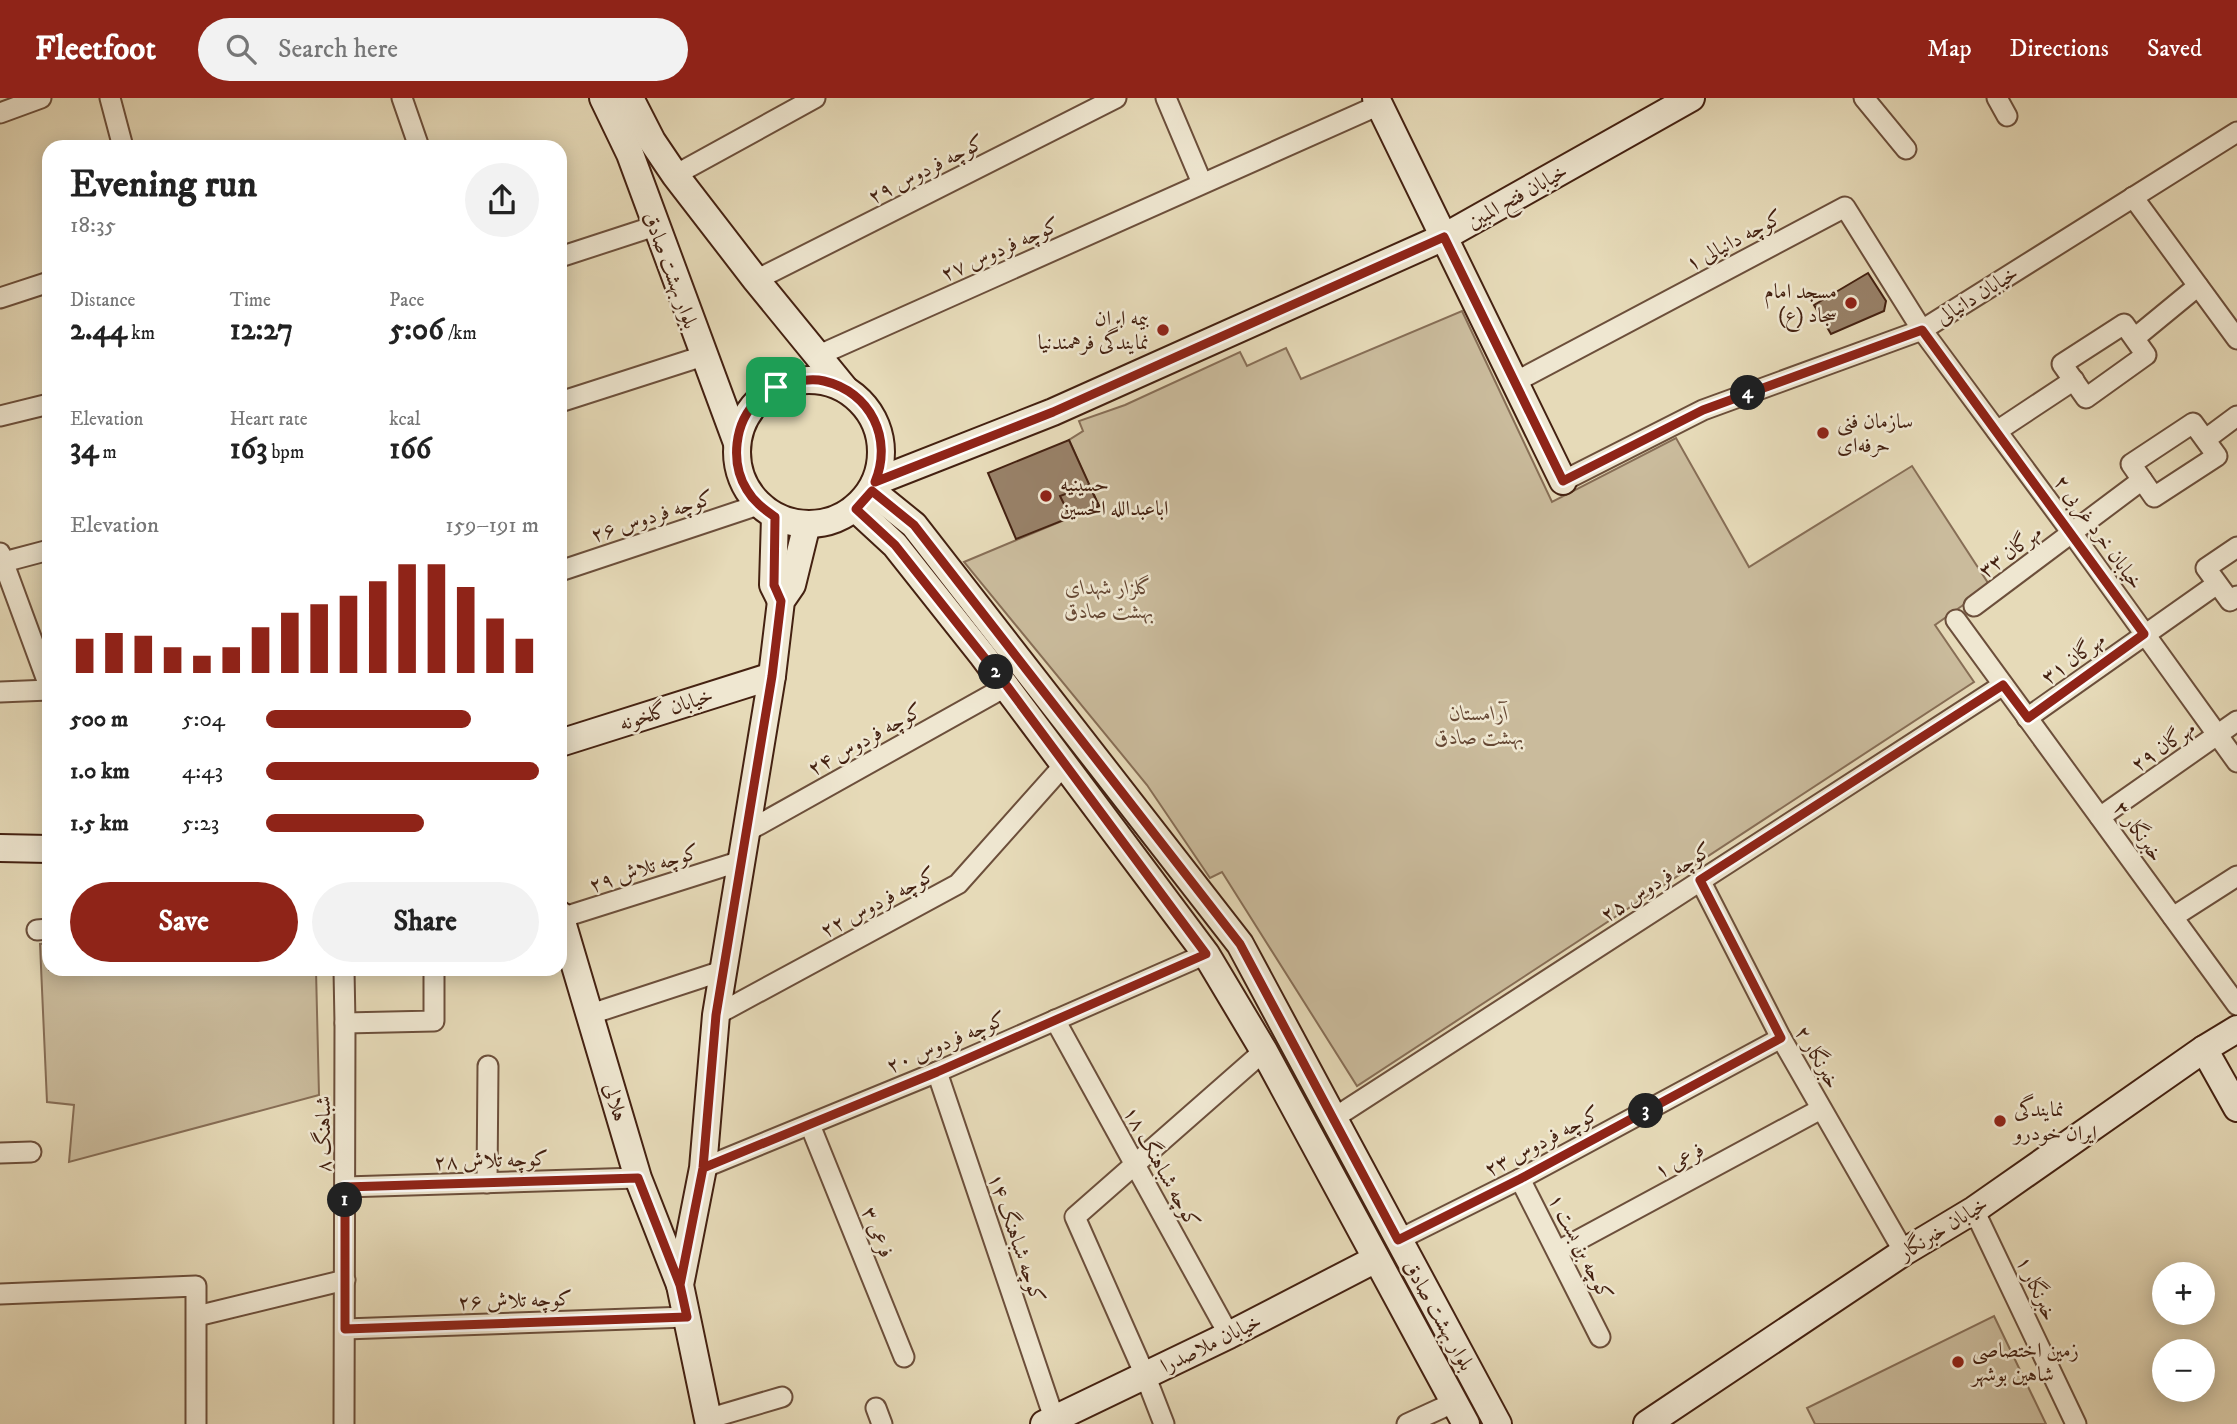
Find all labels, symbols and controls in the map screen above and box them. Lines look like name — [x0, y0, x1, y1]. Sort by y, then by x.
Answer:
search box — [198, 18, 688, 81]
text: Fleetfoot — [35, 29, 156, 70]
icon: search — [222, 30, 260, 68]
text: Search here — [278, 33, 398, 66]
text: Map — [1927, 34, 1972, 64]
text: Directions — [2010, 34, 2109, 64]
text: Saved — [2147, 34, 2202, 64]
street label: کوچه فردوس ۲۹ — [864, 129, 989, 210]
street label: خیابان فتح المبین — [1462, 159, 1575, 240]
text: Evening run — [70, 161, 257, 209]
button: share — [465, 163, 539, 237]
street label: کوچه دانیالی ۱ — [1681, 204, 1787, 277]
street label: بلوار بهشت صادق — [637, 208, 703, 333]
text: 18:35 — [70, 211, 116, 240]
street label: کوچه فردوس ۲۷ — [937, 212, 1064, 288]
street label: خیابان دانیالی — [1932, 260, 2024, 331]
place label: مسجد امام سجاد (ع) — [1764, 279, 1837, 333]
text: Distance — [70, 289, 135, 312]
text: Time — [230, 289, 271, 312]
text: Pace — [389, 289, 424, 312]
marker: مسجد امام سجاد (ع) — [1843, 295, 1859, 311]
place label: بیمه ایران نمایندگی فرهمندنیا — [1038, 306, 1150, 356]
text: 2.44 — [70, 312, 127, 349]
text: 12:27 — [230, 312, 293, 349]
text: 5:06 — [389, 312, 444, 349]
text: km — [127, 322, 155, 345]
text: /km — [444, 322, 477, 345]
marker: بیمه ایران نمایندگی فرهمندنیا — [1155, 322, 1171, 338]
pin — [746, 357, 806, 417]
icon: arrive — [757, 368, 795, 406]
pin: 4 — [1730, 376, 1766, 410]
text: 4 — [1742, 381, 1753, 404]
text: Elevation — [70, 408, 144, 431]
text: Heart rate — [230, 408, 308, 431]
text: kcal — [389, 408, 421, 431]
place label: سازمان فنی حرفه‌ای — [1837, 409, 1913, 459]
marker: سازمان فنی حرفه‌ای — [1815, 425, 1831, 441]
text: 34 — [70, 431, 98, 468]
text: 163 — [230, 431, 267, 468]
text: 166 — [389, 431, 431, 468]
text: m — [98, 441, 117, 464]
text: bpm — [267, 441, 304, 464]
street label: خیابان خرد غربی ۲ — [2047, 470, 2149, 596]
place label: حسینیه اباعبدالله الحسین — [1060, 472, 1169, 522]
street label: کوچه فردوس ۲۶ — [588, 485, 717, 549]
marker: حسینیه اباعبدالله الحسین — [1038, 488, 1054, 504]
text: Elevation — [70, 511, 159, 540]
text: 159–191 m — [445, 511, 539, 540]
street label: مهرگان ۳۳ — [1973, 519, 2047, 584]
park label: گلزار شهدای بهشت صادق — [1064, 574, 1154, 625]
street label: مهرگان ۳۱ — [2036, 626, 2111, 691]
pin: 2 — [978, 654, 1014, 690]
text: 2 — [991, 660, 1000, 683]
street label: خیابان گلخونه — [616, 682, 717, 737]
street label: کوچه فردوس ۲۴ — [803, 698, 928, 782]
park label: آرامستان بهشت صادق — [1434, 700, 1524, 751]
text: 500 m — [70, 705, 128, 734]
text: 5:04 — [182, 705, 225, 734]
street label: مهرگان ۲۹ — [2126, 715, 2201, 778]
text: 1.0 km — [70, 757, 130, 786]
text: 4:43 — [182, 757, 223, 786]
street label: خبرنگار ۳ — [2108, 796, 2170, 867]
text: 1.5 km — [70, 809, 129, 838]
text: 5:23 — [182, 809, 219, 838]
street label: کوچه فردوس ۲۵ — [1596, 837, 1717, 928]
street label: کوچه تلاش ۲۹ — [586, 839, 703, 899]
street label: کوچه فردوس ۲۲ — [816, 861, 941, 944]
button: Save — [70, 882, 298, 962]
button: Share — [312, 882, 539, 962]
street label: کوچه فردوس ۲۰ — [883, 1006, 1010, 1080]
street label: خبرنگار ۲ — [1789, 1021, 1846, 1094]
street label: هلالی — [597, 1080, 633, 1125]
place label: نمایندگی ایران خودرو — [2012, 1093, 2097, 1147]
pin: 3 — [1628, 1094, 1664, 1128]
street label: شباهنگ ۸ — [310, 1095, 337, 1173]
text: 3 — [1642, 1099, 1649, 1122]
street label: کوچه فردوس ۲۳ — [1480, 1100, 1605, 1183]
street label: کوچه شباهنگ ۱۸ — [1117, 1101, 1206, 1233]
marker: نمایندگی ایران خودرو — [1992, 1113, 2008, 1129]
street label: فرعی ۱ — [1650, 1137, 1709, 1185]
street label: کوچه تلاش ۲۸ — [433, 1146, 549, 1176]
street label: کوچه شباهنگ ۱۴ — [982, 1170, 1051, 1307]
pin: 1 — [328, 1182, 362, 1218]
text: 1 — [341, 1188, 348, 1211]
street label: کوچه بن بست ۱ — [1542, 1190, 1618, 1305]
street label: خیابان خبرنگار — [1892, 1190, 1993, 1268]
street label: فرعی ۳ — [855, 1203, 899, 1262]
street label: خبرنگار ۱ — [2010, 1251, 2063, 1325]
street label: بلوار بهشت صادق — [1397, 1255, 1479, 1376]
map controls — [2152, 1262, 2215, 1402]
button: + — [2152, 1262, 2215, 1325]
street label: کوچه تلاش ۲۶ — [457, 1286, 573, 1316]
street label: خیابان ملاصدرا — [1157, 1308, 1266, 1380]
place label: زمین اختصاصی شاهین بوشهر — [1970, 1338, 2079, 1388]
button: − — [2152, 1339, 2215, 1402]
marker: زمین اختصاصی شاهین بوشهر — [1950, 1354, 1966, 1370]

